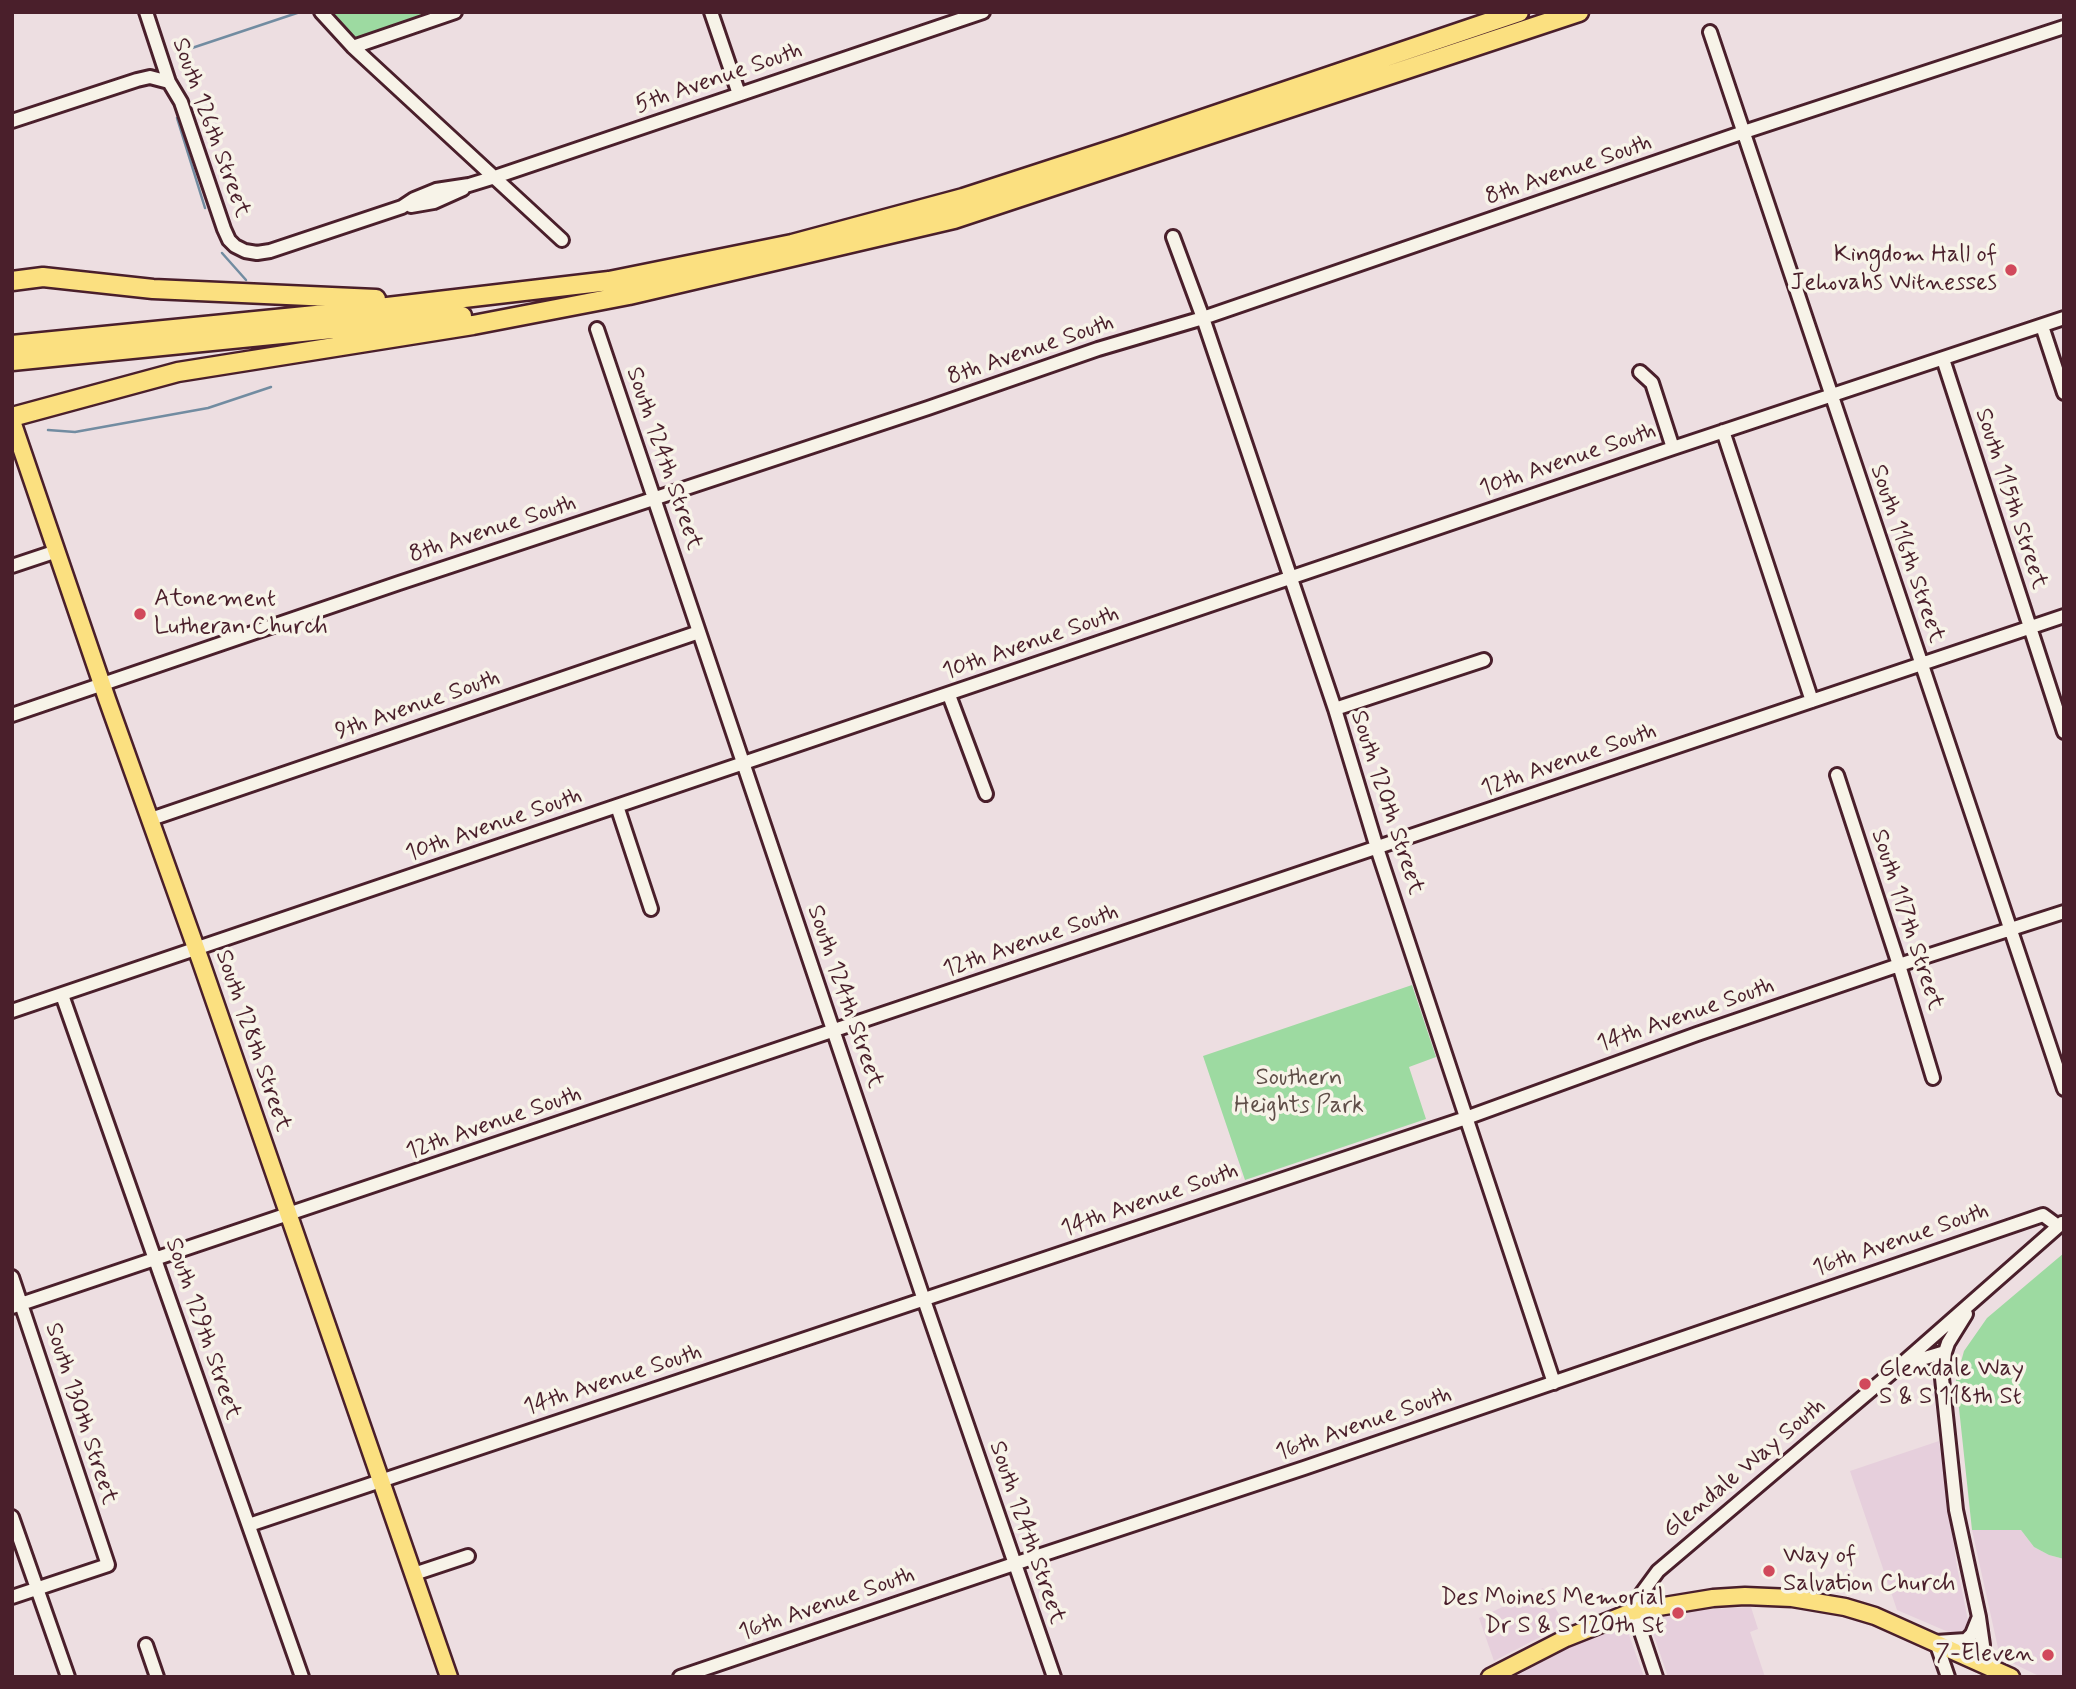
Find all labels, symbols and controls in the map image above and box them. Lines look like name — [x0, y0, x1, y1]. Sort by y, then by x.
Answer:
street label: South 126th Street — [164, 34, 256, 222]
street label: 5th Avenue South — [632, 37, 806, 121]
street label: 8th Avenue South — [1482, 129, 1656, 213]
place label: Kingdom Hall of Jehovahs Witnesses — [1790, 242, 1997, 298]
marker: Kingdom Hall of Jehovahs Witnesses — [2003, 262, 2019, 278]
street label: 8th Avenue South — [944, 309, 1118, 393]
street label: South 124th Street — [618, 364, 708, 554]
street label: South 115th Street — [1967, 405, 2053, 593]
street label: 10th Avenue South — [1476, 417, 1660, 505]
street label: South 116th Street — [1862, 461, 1950, 647]
street label: 8th Avenue South — [406, 489, 580, 571]
place label: Atonement Lutheran Church — [154, 586, 328, 642]
street label: 10th Avenue South — [939, 600, 1123, 688]
marker: Atonement Lutheran Church — [132, 606, 148, 622]
street label: 9th Avenue South — [332, 664, 504, 748]
street label: South 120th Street — [1343, 707, 1429, 899]
street label: 12th Avenue South — [1477, 717, 1661, 805]
street label: 10th Avenue South — [402, 782, 586, 870]
street label: South 117th Street — [1863, 826, 1949, 1014]
street label: 12th Avenue South — [939, 898, 1123, 986]
street label: South 124th Street — [799, 902, 889, 1092]
street label: South 128th Street — [207, 946, 297, 1136]
street label: 14th Avenue South — [1593, 972, 1779, 1060]
park label: Southern Heights Park — [1234, 1065, 1364, 1121]
street label: 12th Avenue South — [402, 1080, 586, 1168]
street label: 14th Avenue South — [1057, 1157, 1243, 1245]
street label: 16th Avenue South — [1809, 1197, 1993, 1285]
street label: South 129th Street — [157, 1234, 247, 1424]
street label: South 130th Street — [37, 1320, 123, 1508]
street label: 14th Avenue South — [520, 1339, 706, 1423]
place label: Glendale Way S & S 118th St — [1879, 1356, 2024, 1412]
marker: Glendale Way S & S 118th St — [1857, 1376, 1873, 1392]
street label: 16th Avenue South — [1272, 1381, 1456, 1469]
street label: Glendale Way South — [1658, 1393, 1832, 1545]
street label: South 124th Street — [981, 1438, 1071, 1628]
place label: Way of Salvation Church — [1783, 1543, 1956, 1599]
street label: 16th Avenue South — [735, 1561, 919, 1649]
marker: Way of Salvation Church — [1761, 1563, 1777, 1579]
place label: Des Moines Memorial Dr S & S 120th St — [1441, 1585, 1664, 1641]
marker: Des Moines Memorial Dr S & S 120th St — [1670, 1605, 1686, 1621]
place label: 7-Eleven — [1935, 1641, 2034, 1669]
marker: 7-Eleven — [2040, 1647, 2056, 1663]

